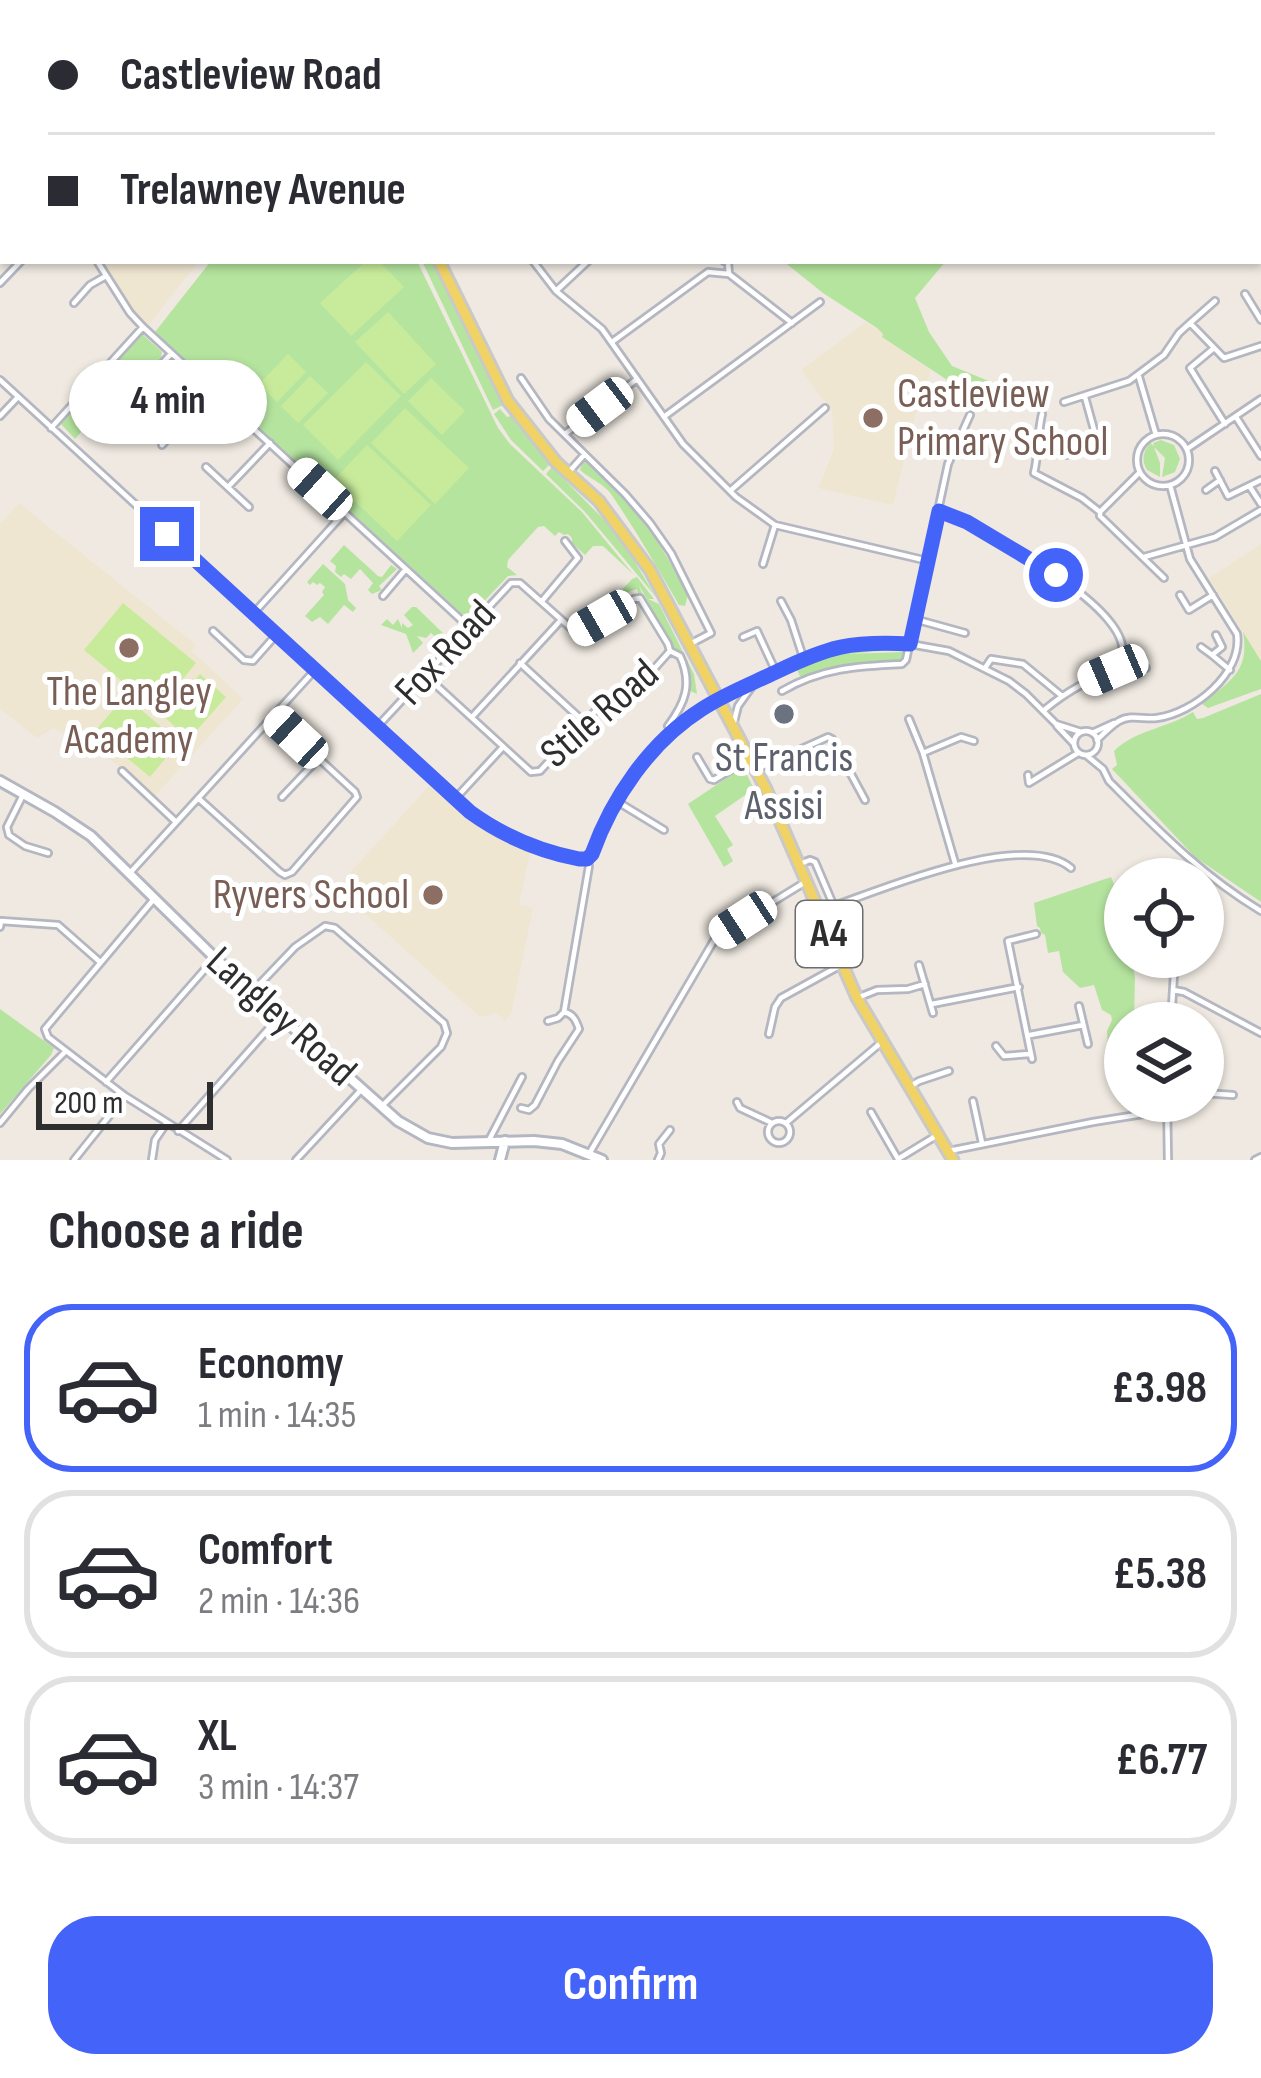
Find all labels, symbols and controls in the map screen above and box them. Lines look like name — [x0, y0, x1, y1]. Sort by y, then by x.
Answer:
text: Castleview Road — [120, 48, 382, 103]
text: Trelawney Avenue — [120, 163, 406, 218]
callout: 4 min — [68, 360, 266, 444]
place label: Castleview Primary School — [897, 369, 1108, 468]
car — [560, 371, 640, 443]
text: 4 min — [130, 378, 206, 425]
marker: Castleview Primary School — [860, 405, 886, 431]
car — [281, 452, 359, 526]
route end — [140, 507, 194, 561]
route start — [1029, 548, 1083, 602]
car — [562, 584, 642, 652]
street label: Fox Road — [385, 590, 507, 716]
marker: The Langley Academy — [116, 635, 142, 661]
car — [1073, 639, 1153, 701]
street label: Stile Road — [530, 649, 670, 779]
place label: The Langley Academy — [46, 667, 212, 766]
car — [257, 699, 335, 775]
marker: St Francis Assisi — [771, 701, 797, 727]
place label: St Francis Assisi — [715, 733, 853, 832]
map controls — [1104, 858, 1224, 1122]
button: locate — [1104, 858, 1224, 978]
place label: Ryvers School — [213, 870, 409, 921]
marker: Ryvers School — [420, 882, 446, 908]
car — [703, 885, 783, 955]
road number: A4 — [796, 901, 862, 967]
street label: Langley Road — [196, 937, 366, 1097]
button: layers — [1104, 1002, 1224, 1122]
scale bar — [36, 1076, 213, 1129]
text: 200 m — [54, 1083, 123, 1123]
text: Choose a ride — [48, 1199, 304, 1264]
icon: car — [54, 1334, 162, 1442]
text: Economy — [198, 1337, 344, 1392]
text: £3.98 — [1112, 1361, 1207, 1416]
text: 1 min · 14:35 — [198, 1392, 356, 1439]
icon: car — [54, 1520, 162, 1628]
text: Comfort — [198, 1523, 333, 1578]
text: £5.38 — [1113, 1547, 1207, 1602]
text: 2 min · 14:36 — [198, 1578, 360, 1625]
icon: car — [54, 1706, 162, 1814]
text: XL — [198, 1709, 237, 1764]
text: £6.77 — [1115, 1733, 1207, 1788]
text: 3 min · 14:37 — [198, 1764, 359, 1811]
button: Confirm — [48, 1916, 1213, 2054]

